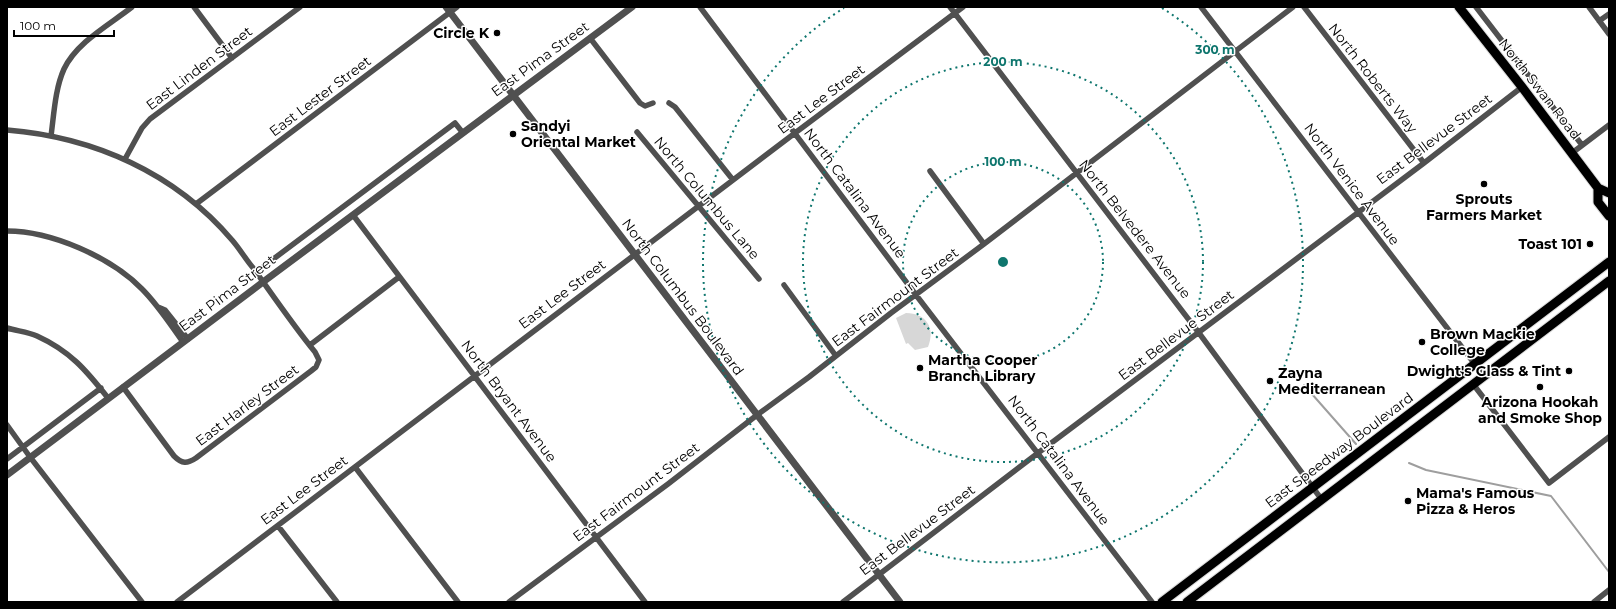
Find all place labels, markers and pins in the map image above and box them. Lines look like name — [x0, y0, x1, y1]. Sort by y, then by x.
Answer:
place label: Circle K — [433, 24, 490, 42]
marker: Circle K — [492, 28, 502, 38]
place label: Sandyi Oriental Market — [521, 117, 636, 151]
marker: Sandyi Oriental Market — [508, 129, 518, 139]
marker: Sprouts Farmers Market — [1479, 179, 1489, 189]
place label: Sprouts Farmers Market — [1426, 190, 1542, 224]
place label: Toast 101 — [1519, 235, 1582, 253]
marker: Toast 101 — [1585, 239, 1595, 249]
centre of rings — [996, 255, 1010, 269]
place label: Brown Mackie College — [1430, 325, 1535, 359]
marker: Brown Mackie College — [1417, 337, 1427, 347]
place label: Martha Cooper Branch Library — [928, 351, 1037, 385]
place label: Dwight's Glass & Tint — [1407, 362, 1561, 380]
marker: Martha Cooper Branch Library — [915, 363, 925, 373]
place label: Zayna Mediterranean — [1278, 364, 1386, 398]
marker: Dwight's Glass & Tint — [1564, 366, 1574, 376]
marker: Zayna Mediterranean — [1265, 376, 1275, 386]
marker: Arizona Hookah and Smoke Shop — [1535, 382, 1545, 392]
place label: Arizona Hookah and Smoke Shop — [1478, 393, 1602, 427]
place label: Mama's Famous Pizza & Heros — [1416, 484, 1535, 518]
marker: Mama's Famous Pizza & Heros — [1403, 496, 1413, 506]

